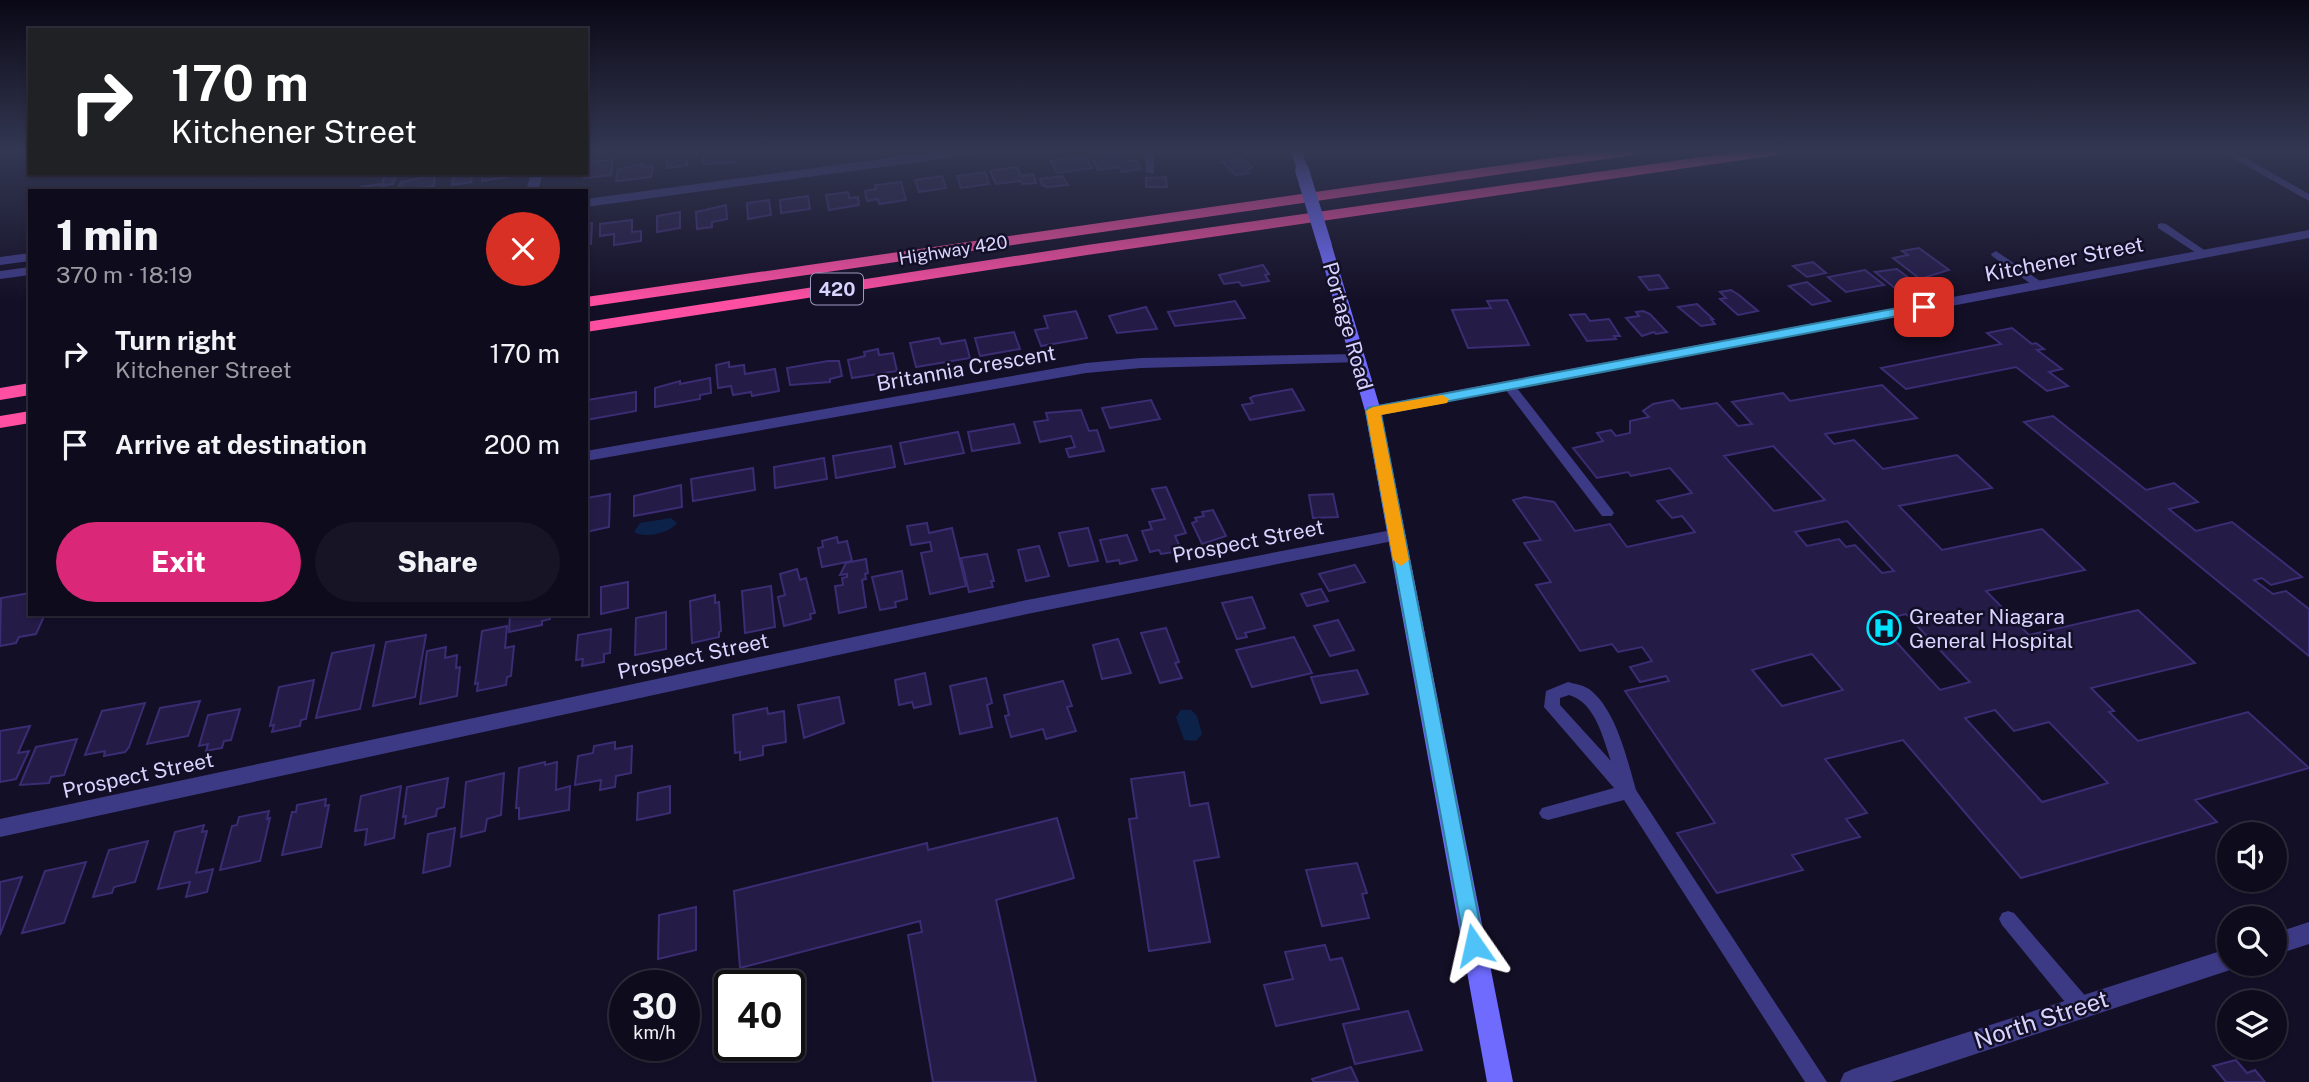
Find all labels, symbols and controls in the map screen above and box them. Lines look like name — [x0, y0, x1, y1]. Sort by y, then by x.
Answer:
text: 170 m — [171, 54, 309, 112]
icon: right — [56, 56, 147, 147]
text: Kitchener Street — [171, 113, 417, 150]
text: 1 min — [56, 210, 159, 259]
button: close — [486, 212, 560, 286]
street label: Highway 420 — [897, 231, 1009, 269]
street label: Kitchener Street — [1982, 231, 2146, 287]
street label: Portage Road — [1318, 259, 1378, 393]
text: 370 m · 18:19 — [56, 261, 192, 288]
road number: 420 — [811, 274, 863, 304]
pin — [1894, 277, 1954, 337]
icon: arrive — [1905, 288, 1943, 326]
text: Turn right — [115, 325, 237, 356]
icon: right — [56, 335, 94, 373]
text: 170 m — [490, 338, 560, 369]
street label: Britannia Crescent — [875, 340, 1057, 396]
text: Kitchener Street — [115, 356, 292, 383]
icon: arrive — [56, 426, 94, 464]
text: Arrive at destination — [115, 429, 367, 460]
text: 200 m — [484, 429, 560, 460]
street label: Prospect Street — [1170, 514, 1326, 568]
button: Exit — [56, 522, 301, 602]
button: Share — [315, 522, 560, 602]
place label: Greater Niagara General Hospital — [1909, 604, 2073, 653]
hospital icon: Greater Niagara General Hospital — [1865, 609, 1903, 647]
street label: Prospect Street — [615, 628, 771, 684]
street label: Prospect Street — [60, 747, 216, 803]
map controls — [2217, 822, 2287, 1060]
button: sound — [2217, 822, 2287, 892]
button: search — [2217, 906, 2287, 976]
position arrow — [1437, 908, 1511, 982]
speed limit sign: 40 — [714, 970, 805, 1061]
street label: North Street — [1970, 984, 2112, 1054]
text: 30 — [632, 986, 677, 1027]
button: layers — [2217, 990, 2287, 1060]
text: km/h — [633, 1022, 676, 1043]

